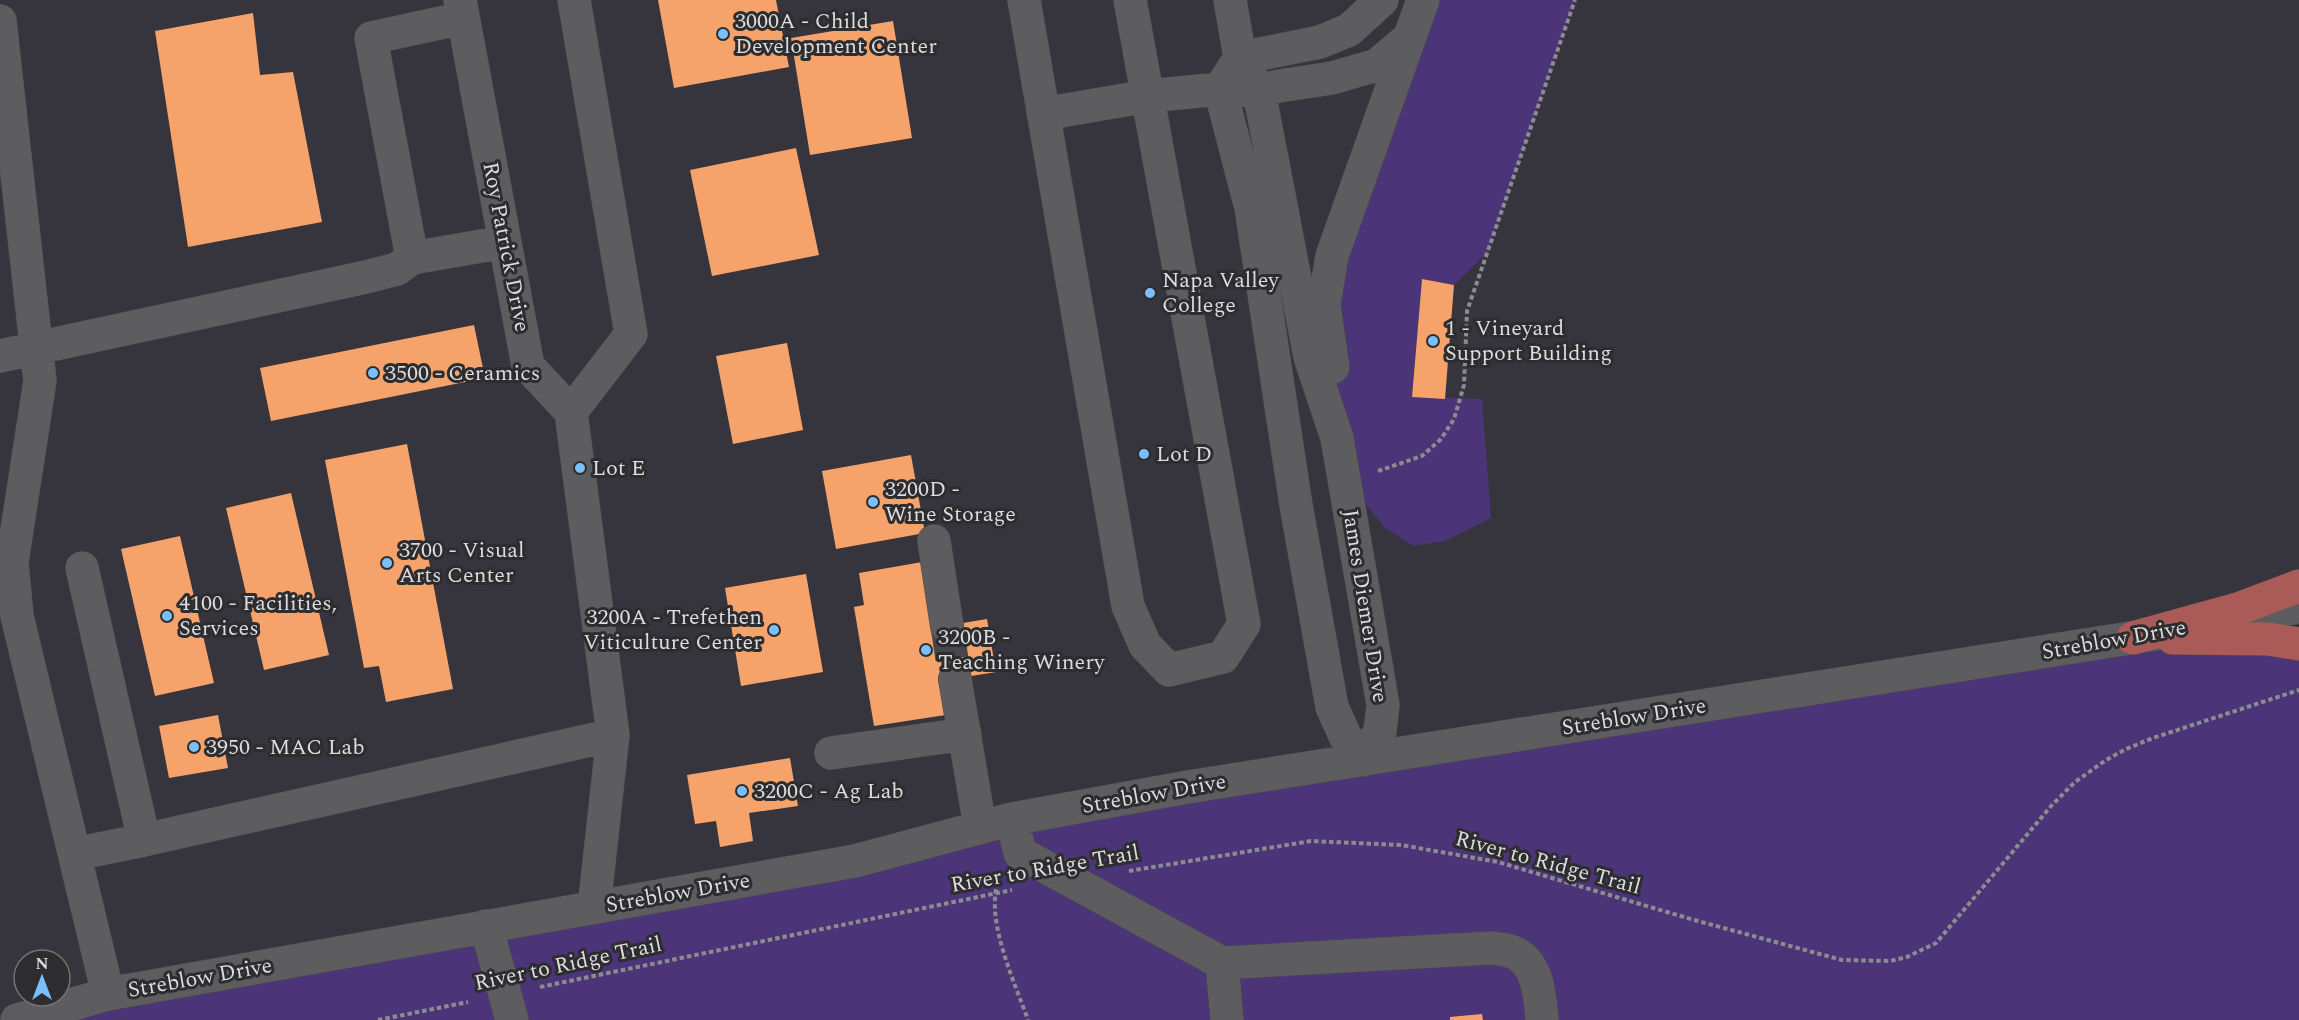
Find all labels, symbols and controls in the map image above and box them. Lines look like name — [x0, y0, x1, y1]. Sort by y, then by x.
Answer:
place label: 3000A - Child Development Center — [735, 5, 937, 63]
marker: 3000A - Child Development Center — [716, 27, 730, 41]
street label: Roy Patrick Drive — [473, 159, 539, 335]
place label: Napa Valley College — [1162, 264, 1280, 322]
marker: Napa Valley College — [1143, 286, 1157, 300]
place label: 1 - Vineyard Support Building — [1445, 312, 1612, 370]
marker: 1 - Vineyard Support Building — [1426, 334, 1440, 348]
place label: 3500 - Ceramics — [385, 357, 540, 390]
marker: 3500 - Ceramics — [366, 366, 380, 380]
place label: Lot D — [1156, 438, 1212, 471]
marker: Lot D — [1137, 447, 1151, 461]
place label: Lot E — [592, 452, 645, 485]
marker: Lot E — [573, 461, 587, 475]
place label: 3200D - Wine Storage — [885, 473, 1016, 531]
marker: 3200D - Wine Storage — [866, 495, 880, 509]
street label: James Diemer Drive — [1333, 507, 1397, 705]
place label: 3700 - Visual Arts Center — [399, 534, 524, 592]
marker: 3700 - Visual Arts Center — [380, 556, 394, 570]
place label: 4100 - Facilities, Services — [179, 587, 337, 645]
place label: 3200A - Trefethen Viticulture Center — [583, 601, 762, 659]
marker: 4100 - Facilities, Services — [160, 609, 174, 623]
street label: Streblow Drive — [2039, 611, 2189, 669]
place label: 3200B - Teaching Winery — [938, 621, 1106, 679]
marker: 3200A - Trefethen Viticulture Center — [767, 623, 781, 637]
marker: 3200B - Teaching Winery — [919, 643, 933, 657]
street label: Streblow Drive — [1559, 689, 1709, 745]
place label: 3950 - MAC Lab — [206, 731, 365, 764]
marker: 3950 - MAC Lab — [187, 740, 201, 754]
street label: Streblow Drive — [1079, 765, 1229, 823]
place label: 3200C - Ag Lab — [754, 775, 904, 808]
marker: 3200C - Ag Lab — [735, 784, 749, 798]
street label: River to Ridge Trail — [1452, 822, 1644, 904]
street label: River to Ridge Trail — [948, 836, 1142, 902]
street label: Streblow Drive — [603, 864, 753, 922]
street label: River to Ridge Trail — [471, 928, 665, 1000]
north arrow — [12, 948, 72, 1008]
street label: Streblow Drive — [125, 949, 275, 1007]
text: N — [35, 952, 49, 976]

